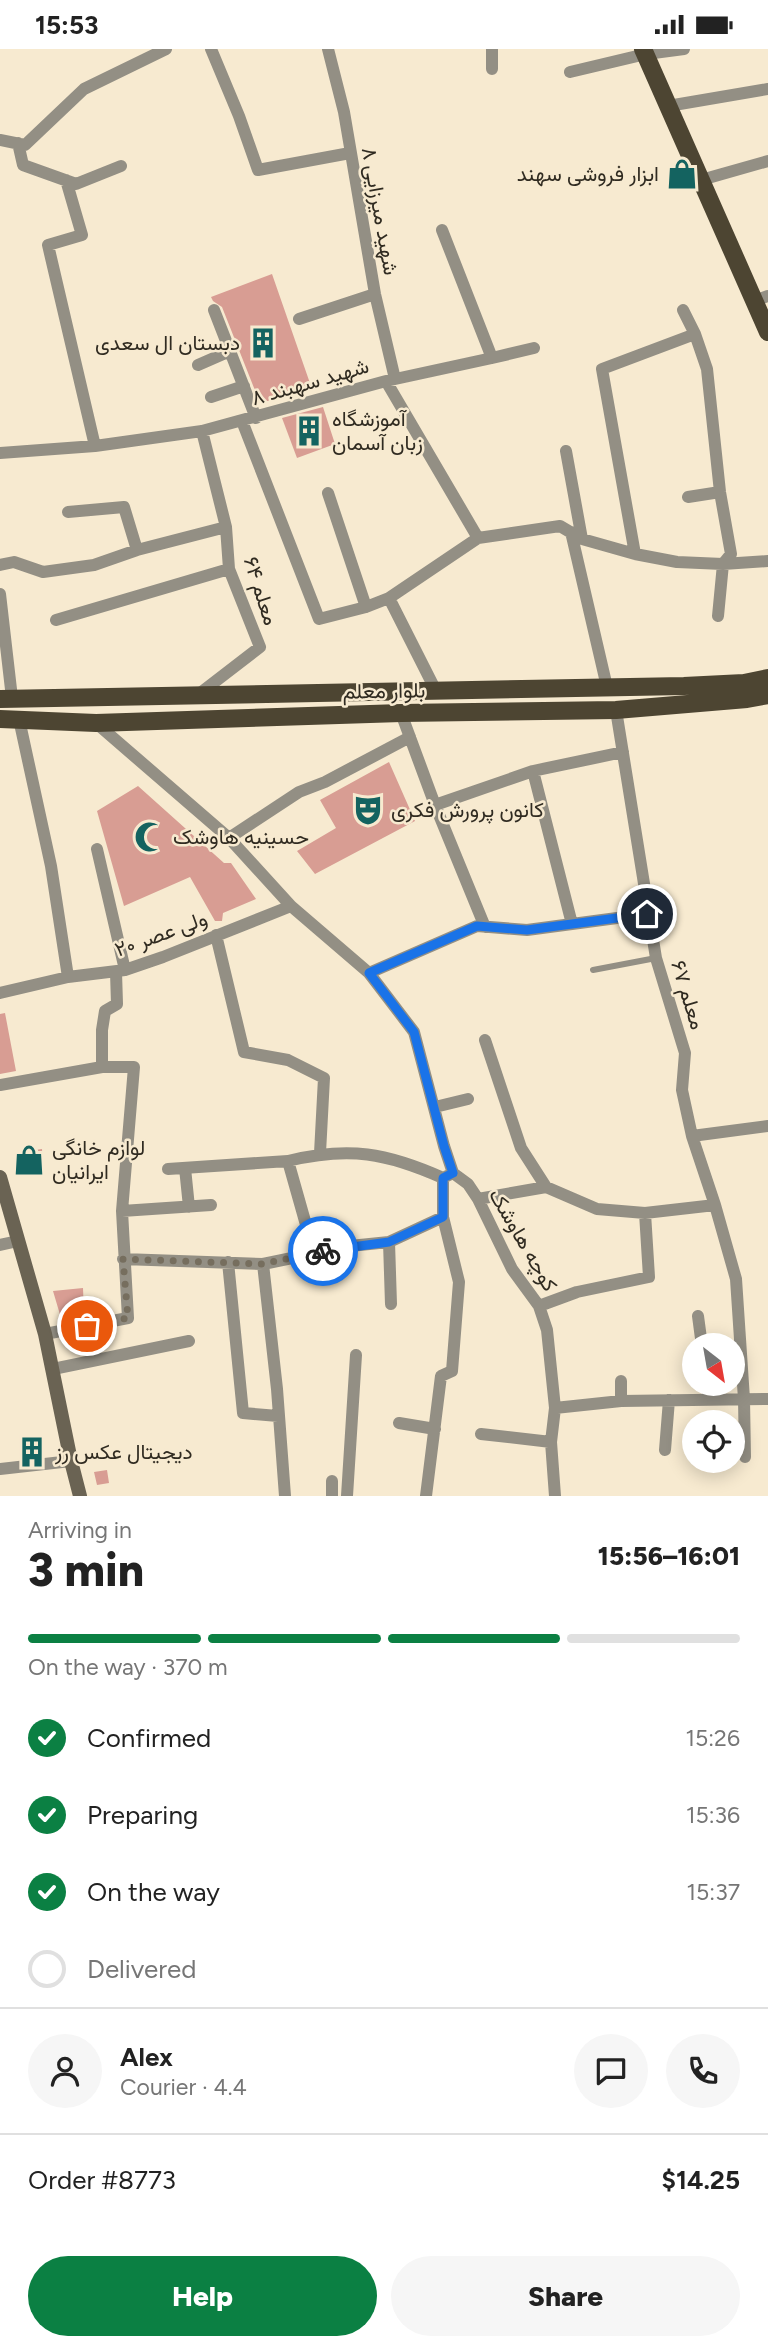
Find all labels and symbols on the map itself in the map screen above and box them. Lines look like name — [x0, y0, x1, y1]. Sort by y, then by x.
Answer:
street label: شهید میرزایی ۸ — [356, 145, 404, 277]
shop icon: ابزار فروشی سهند — [665, 157, 699, 191]
place label: ابزار فروشی سهند — [517, 161, 659, 187]
building icon: دبستان ال سعدی — [246, 326, 280, 360]
place label: دبستان ال سعدی — [95, 330, 240, 355]
street label: شهید سهبند ۸ — [248, 353, 372, 411]
place label: آموزشگاه زبان آسمان — [332, 406, 423, 456]
building icon: آموزشگاه زبان آسمان — [292, 414, 326, 448]
street label: معلم ۶۴ — [237, 553, 284, 629]
street label: بلوار معلم — [342, 677, 426, 706]
theatre icon: کانون پرورش فکری — [351, 793, 385, 827]
place label: کانون پرورش فکری — [391, 797, 544, 824]
mosque icon: حسینیه هاوشک — [133, 820, 167, 854]
place label: حسینیه هاوشک — [173, 824, 309, 850]
pin — [617, 884, 677, 944]
street label: ولی عصر ۲۰ — [111, 905, 211, 963]
street label: معلم ۶۷ — [664, 957, 711, 1033]
place label: لوازم خانگی ایرانیان — [52, 1135, 145, 1185]
shop icon: لوازم خانگی ایرانیان — [12, 1143, 46, 1177]
street label: کوچه هاوشک — [482, 1184, 563, 1297]
courier — [288, 1216, 358, 1286]
pin — [57, 1296, 117, 1356]
north arrow — [682, 1333, 746, 1397]
building icon: دیجیتال عکس رز — [15, 1435, 49, 1469]
place label: دیجیتال عکس رز — [54, 1439, 193, 1465]

